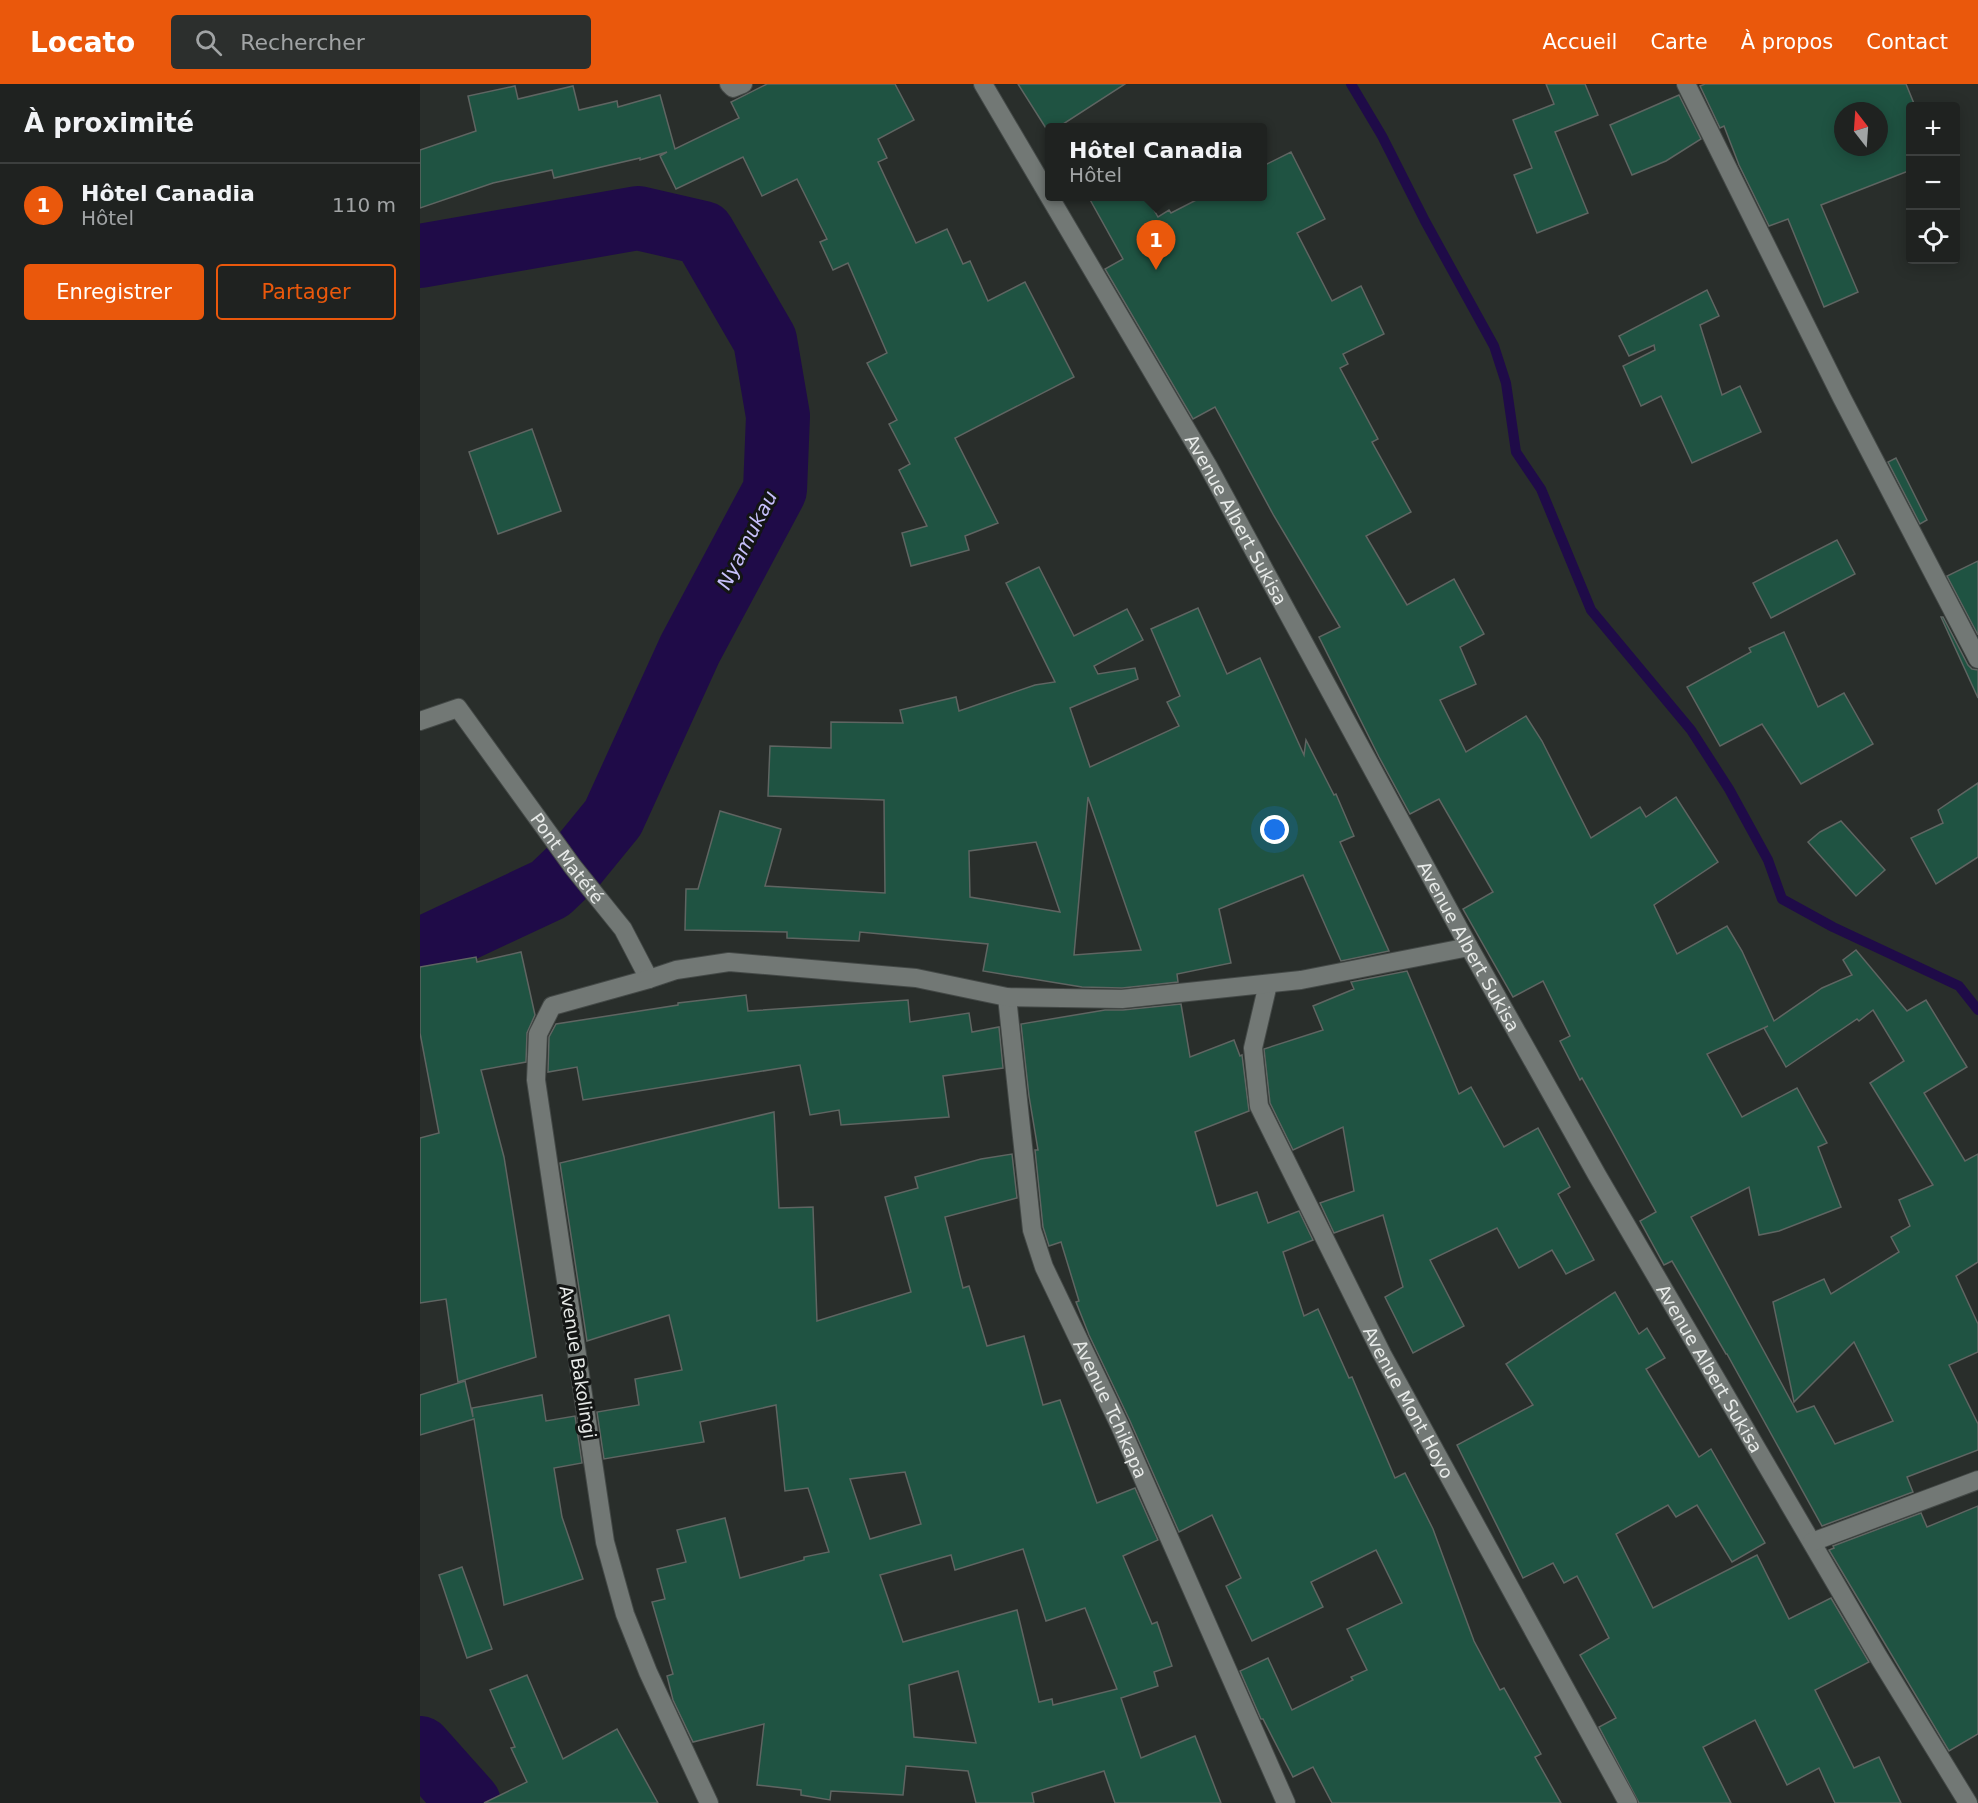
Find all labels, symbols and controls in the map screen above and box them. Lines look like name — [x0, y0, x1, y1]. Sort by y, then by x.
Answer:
search box — [171, 15, 591, 69]
text: Locato — [30, 26, 135, 59]
icon: search — [192, 26, 225, 59]
text: Rechercher — [240, 30, 365, 55]
text: Accueil — [1542, 30, 1617, 54]
text: Carte — [1650, 30, 1708, 54]
text: À propos — [1741, 30, 1833, 54]
text: Contact — [1866, 30, 1948, 54]
north arrow — [1834, 102, 1888, 156]
map controls — [1906, 102, 1960, 264]
button: + — [1906, 102, 1960, 156]
text: À proximité — [24, 108, 194, 138]
popup — [1045, 123, 1267, 201]
text: Hôtel Canadia — [1069, 138, 1243, 163]
button: − — [1906, 156, 1960, 210]
text: Hôtel — [1069, 163, 1122, 187]
text: Hôtel Canadia — [81, 181, 255, 206]
text: 1 — [37, 193, 50, 217]
text: 110 m — [332, 193, 396, 217]
text: Hôtel — [81, 206, 134, 230]
button: locate — [1906, 210, 1960, 264]
pin: 1 — [1136, 220, 1176, 270]
button: Enregistrer — [24, 264, 204, 320]
button: Partager — [216, 264, 396, 320]
street label: Avenue Albert Sukisa — [1181, 430, 1292, 608]
water label: Nyamukau — [712, 487, 782, 593]
street label: Pont Matété — [527, 809, 609, 908]
your location — [1260, 815, 1289, 844]
street label: Avenue Albert Sukisa — [1414, 857, 1525, 1035]
street label: Avenue Albert Sukisa — [1653, 1280, 1767, 1456]
street label: Avenue Bakolingi — [556, 1284, 600, 1440]
street label: Avenue Mont Hoyo — [1359, 1323, 1458, 1482]
street label: Avenue Tchikapa — [1070, 1336, 1152, 1481]

